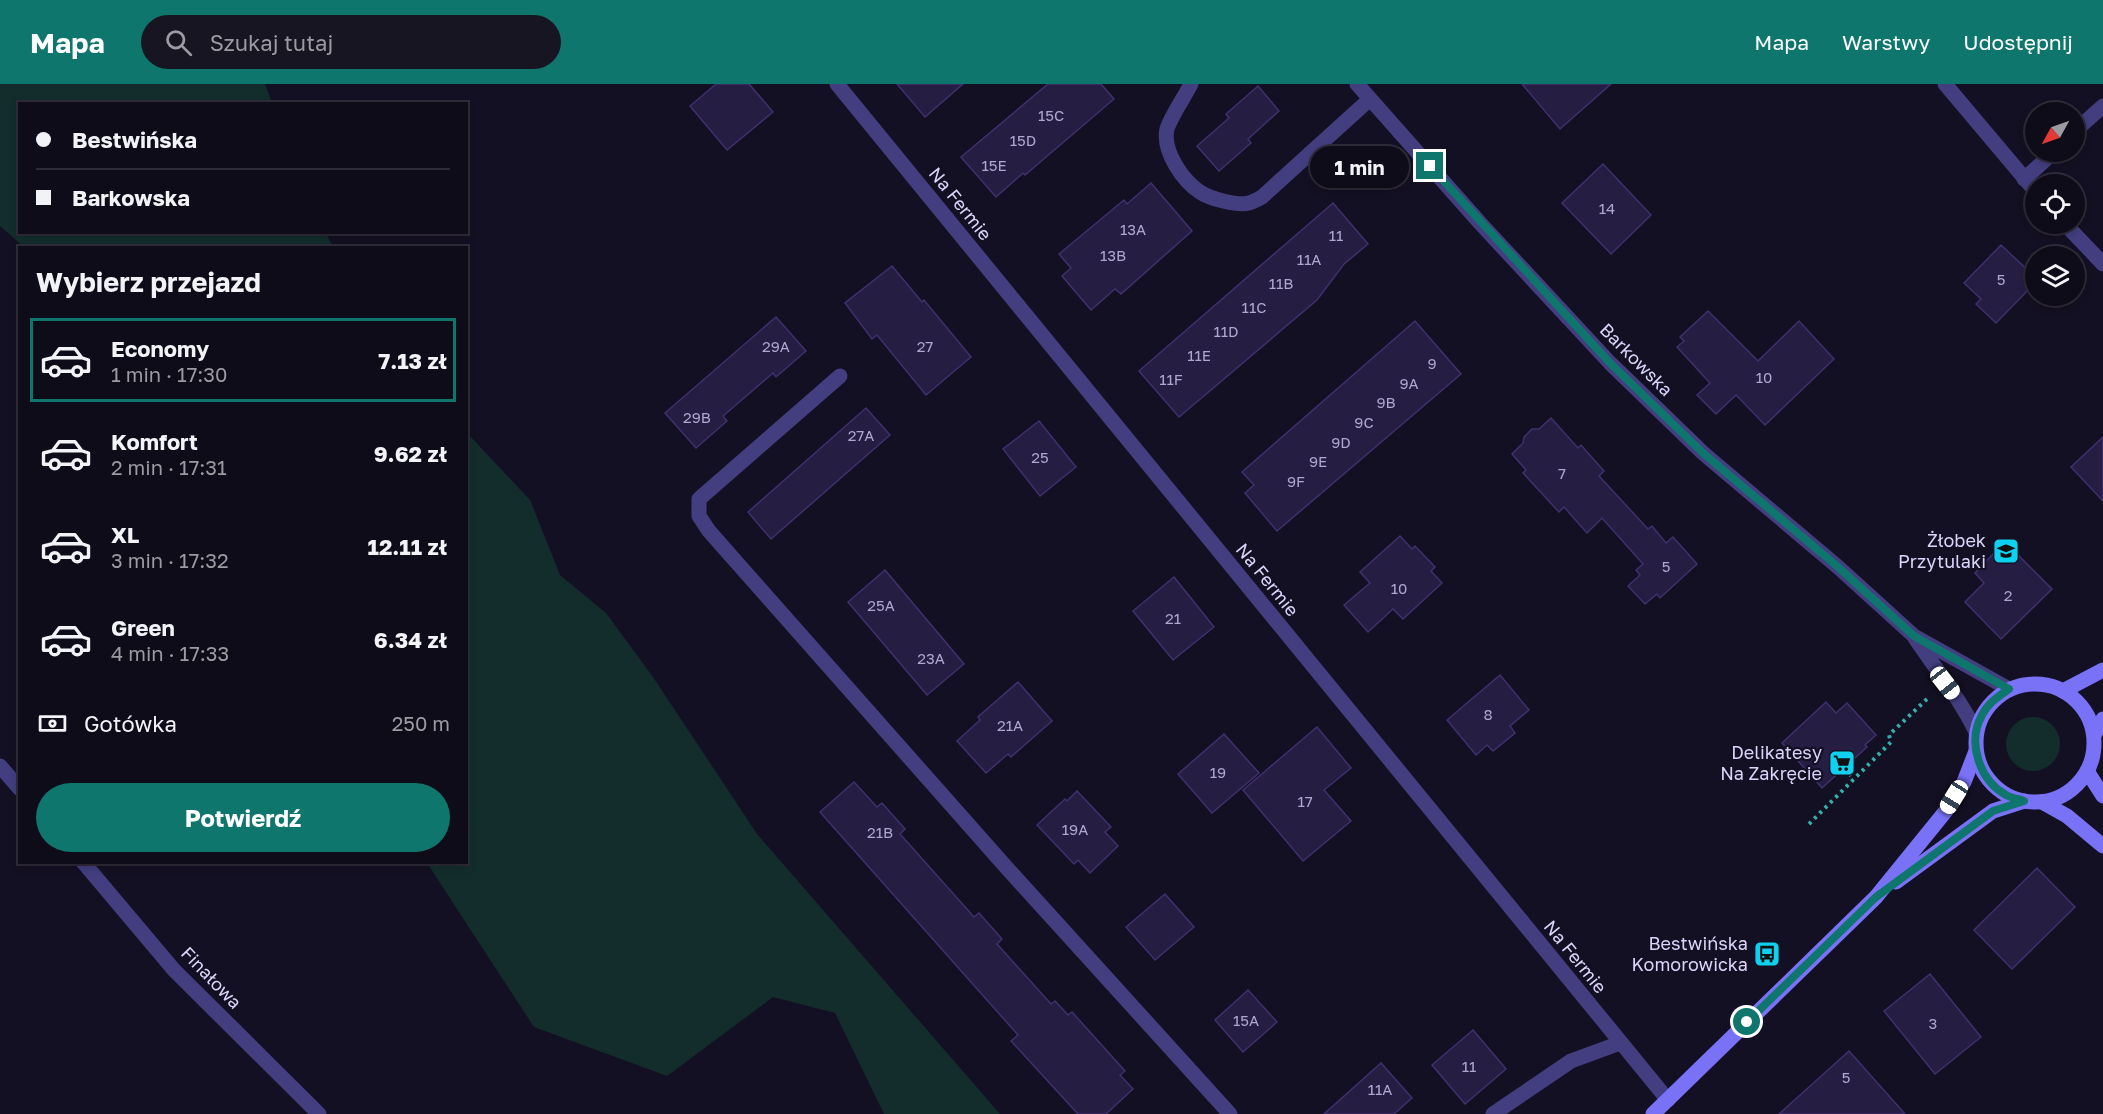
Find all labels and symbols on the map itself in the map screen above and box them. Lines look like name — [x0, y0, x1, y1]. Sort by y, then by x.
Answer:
north arrow — [2025, 102, 2085, 162]
house number: 15C — [1038, 106, 1064, 124]
house number: 15D — [1010, 131, 1036, 149]
callout: 1 min — [1310, 145, 1409, 187]
route end — [1416, 152, 1443, 179]
house number: 15E — [981, 156, 1007, 174]
street label: Na Fermie — [925, 162, 997, 244]
house number: 14 — [1599, 199, 1615, 217]
house number: 13A — [1120, 220, 1146, 238]
house number: 11 — [1329, 226, 1343, 244]
house number: 13B — [1100, 246, 1126, 264]
house number: 11A — [1297, 250, 1321, 268]
house number: 5 — [1997, 270, 2005, 288]
house number: 11B — [1269, 274, 1293, 292]
house number: 11C — [1242, 298, 1266, 316]
street label: Barkowska — [1596, 318, 1678, 400]
house number: 11D — [1213, 322, 1239, 340]
house number: 29A — [762, 337, 790, 355]
house number: 27 — [917, 337, 933, 355]
house number: 11E — [1187, 346, 1211, 364]
house number: 9 — [1427, 354, 1437, 372]
house number: 10 — [1756, 368, 1772, 386]
house number: 11F — [1159, 370, 1183, 388]
house number: 9A — [1399, 374, 1419, 392]
house number: 9B — [1376, 393, 1396, 411]
house number: 29B — [683, 408, 711, 426]
house number: 9C — [1354, 413, 1374, 431]
house number: 27A — [848, 426, 874, 444]
house number: 9D — [1331, 433, 1351, 451]
house number: 25 — [1031, 448, 1049, 466]
house number: 9E — [1309, 452, 1327, 470]
house number: 7 — [1558, 464, 1566, 482]
house number: 9F — [1287, 472, 1305, 490]
place label: Żłobek Przytulaki — [1898, 529, 1986, 572]
school or university icon: Żłobek Przytulaki — [1991, 536, 2021, 566]
street label: Na Fermie — [1232, 538, 1304, 620]
house number: 5 — [1662, 557, 1670, 575]
house number: 10 — [1391, 579, 1407, 597]
house number: 2 — [2004, 586, 2012, 604]
house number: 25A — [867, 596, 895, 614]
house number: 21 — [1165, 609, 1181, 627]
house number: 23A — [917, 649, 945, 667]
car — [1927, 663, 1963, 703]
house number: 8 — [1483, 705, 1493, 723]
house number: 21A — [997, 716, 1023, 734]
place label: Delikatesy Na Zakręcie — [1720, 741, 1822, 784]
supermarket icon: Delikatesy Na Zakręcie — [1827, 748, 1857, 778]
house number: 19 — [1210, 763, 1226, 781]
car — [1937, 777, 1971, 817]
house number: 17 — [1297, 792, 1313, 810]
house number: 19A — [1062, 820, 1088, 838]
house number: 21B — [867, 823, 893, 841]
street label: Na Fermie — [1540, 915, 1612, 997]
place label: Bestwińska Komorowicka — [1632, 932, 1748, 975]
bus stop icon: Bestwińska Komorowicka — [1752, 939, 1782, 969]
street label: Finałowa — [177, 942, 247, 1013]
route start — [1733, 1008, 1760, 1035]
house number: 15A — [1233, 1011, 1259, 1029]
house number: 3 — [1929, 1014, 1937, 1032]
house number: 11 — [1462, 1057, 1476, 1075]
house number: 5 — [1842, 1068, 1850, 1086]
house number: 11A — [1368, 1080, 1392, 1098]

